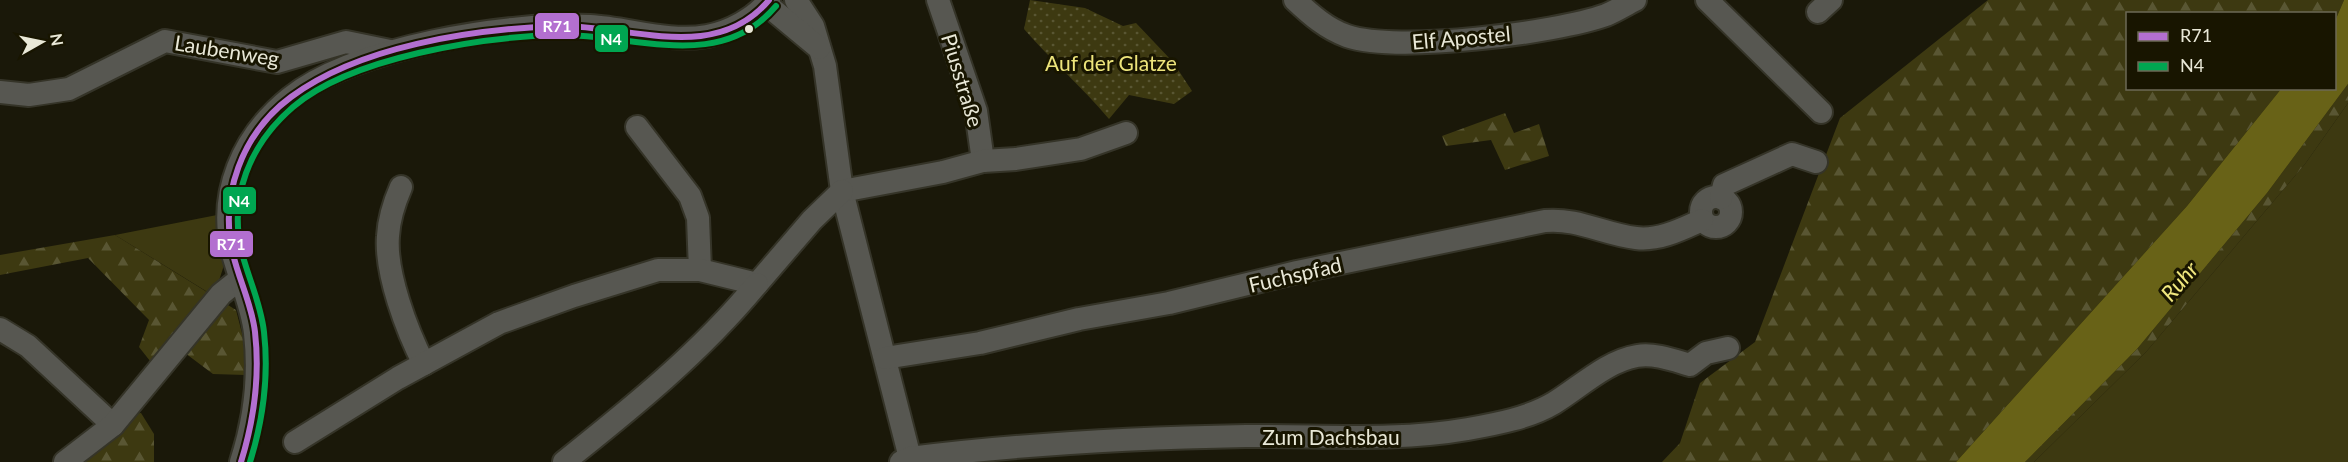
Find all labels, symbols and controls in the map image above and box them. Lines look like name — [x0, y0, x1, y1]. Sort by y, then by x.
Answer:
north arrow — [12, 12, 72, 72]
line badge: R71 — [534, 12, 580, 40]
legend — [2126, 12, 2336, 90]
text: R71 — [543, 16, 571, 35]
street label: Elf Apostel — [1411, 20, 1511, 54]
unlabelled marker — [743, 23, 755, 35]
line badge: N4 — [594, 24, 629, 53]
text: R71 — [2180, 24, 2212, 46]
street label: Laubenweg — [173, 29, 281, 71]
text: N4 — [600, 29, 622, 48]
street label: Piusstraße — [937, 30, 989, 130]
text: N — [47, 32, 68, 47]
park label: Auf der Glatze — [1045, 50, 1177, 75]
text: N4 — [2180, 54, 2204, 76]
line badge: N4 — [222, 186, 257, 215]
text: N4 — [228, 191, 250, 210]
line badge: R71 — [209, 230, 254, 258]
text: R71 — [217, 234, 245, 253]
street label: Fuchspfad — [1246, 251, 1344, 297]
water label: Ruhr — [2155, 255, 2204, 306]
street label: Zum Dachsbau — [1262, 424, 1400, 449]

